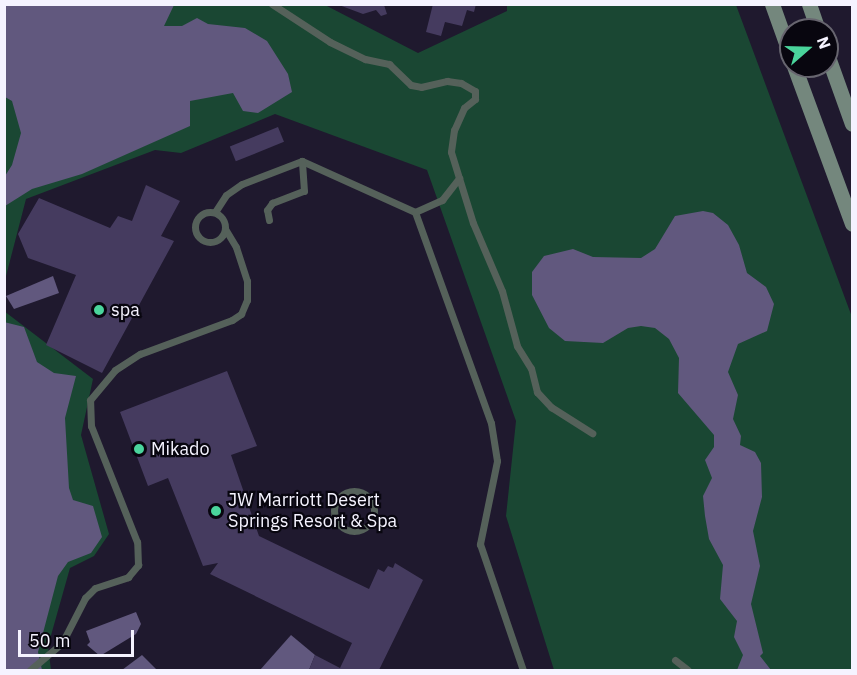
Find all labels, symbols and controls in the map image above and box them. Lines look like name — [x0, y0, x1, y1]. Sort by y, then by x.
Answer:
north arrow — [779, 18, 839, 78]
text: N — [813, 34, 835, 51]
place label: spa — [111, 299, 140, 321]
marker: spa — [92, 303, 106, 317]
place label: Mikado — [151, 438, 210, 460]
marker: Mikado — [132, 442, 146, 456]
place label: JW Marriott Desert Springs Resort & Spa — [228, 490, 397, 532]
marker: JW Marriott Desert Springs Resort & Spa — [209, 504, 223, 518]
scale bar — [21, 618, 136, 656]
text: 50 m — [29, 629, 71, 652]

